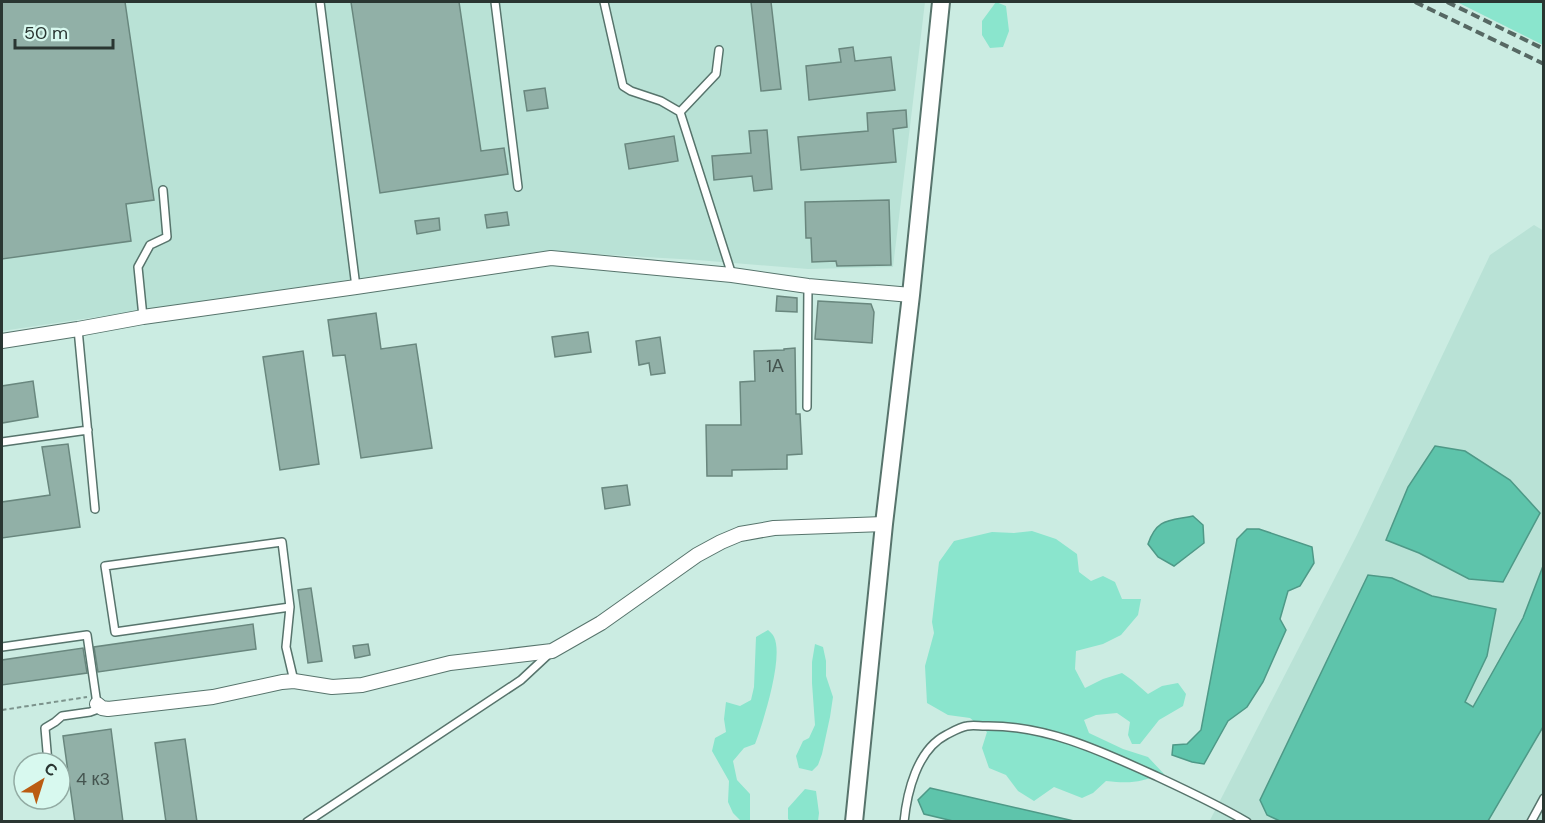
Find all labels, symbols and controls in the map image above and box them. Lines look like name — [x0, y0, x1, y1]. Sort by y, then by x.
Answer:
scale bar — [15, 12, 112, 50]
text: 50 m — [24, 21, 68, 45]
house number: 1А — [766, 354, 784, 378]
north arrow — [12, 751, 72, 811]
text: С — [40, 758, 62, 782]
house number: 4 к3 — [76, 767, 110, 791]

